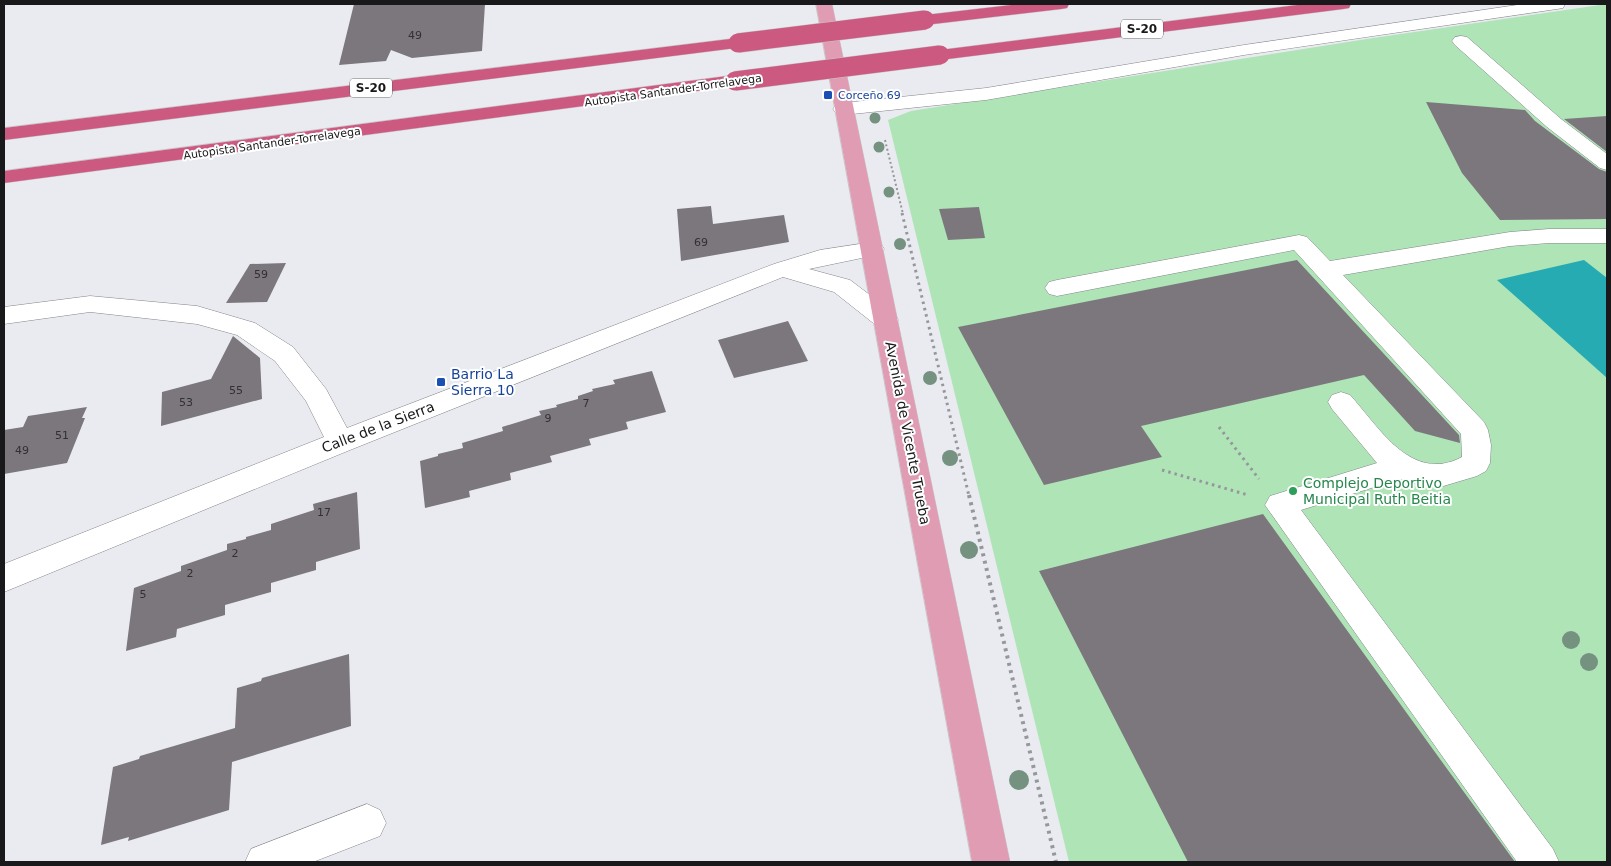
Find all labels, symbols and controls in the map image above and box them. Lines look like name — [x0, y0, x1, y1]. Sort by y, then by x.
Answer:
road number: S-20 — [1121, 20, 1163, 38]
house number: 49 — [408, 29, 422, 42]
street label: Autopista Santander-Torrelavega — [584, 72, 763, 109]
road number: S-20 — [350, 78, 392, 98]
marker: Corceño 69 — [822, 89, 834, 101]
place label: Corceño 69 — [838, 89, 901, 102]
street label: Autopista Santander-Torrelavega — [183, 125, 362, 162]
house number: 69 — [694, 236, 708, 249]
house number: 59 — [254, 268, 268, 281]
street label: Avenida de Vicente Trueba — [882, 340, 934, 526]
place label: Barrio La Sierra 10 — [451, 366, 515, 398]
marker: Barrio La Sierra 10 — [435, 376, 447, 388]
house number: 55 — [229, 384, 243, 397]
house number: 53 — [179, 396, 193, 409]
house number: 7 — [583, 397, 590, 410]
street label: Calle de la Sierra — [319, 398, 437, 456]
house number: 9 — [545, 412, 552, 425]
house number: 51 — [55, 429, 69, 442]
house number: 49 — [15, 444, 29, 457]
place label: Complejo Deportivo Municipal Ruth Beitia — [1303, 475, 1451, 507]
marker: Complejo Deportivo Municipal Ruth Beitia — [1287, 485, 1299, 497]
house number: 17 — [317, 506, 331, 519]
house number: 2 — [232, 547, 239, 560]
house number: 2 — [187, 567, 194, 580]
house number: 5 — [140, 588, 147, 601]

